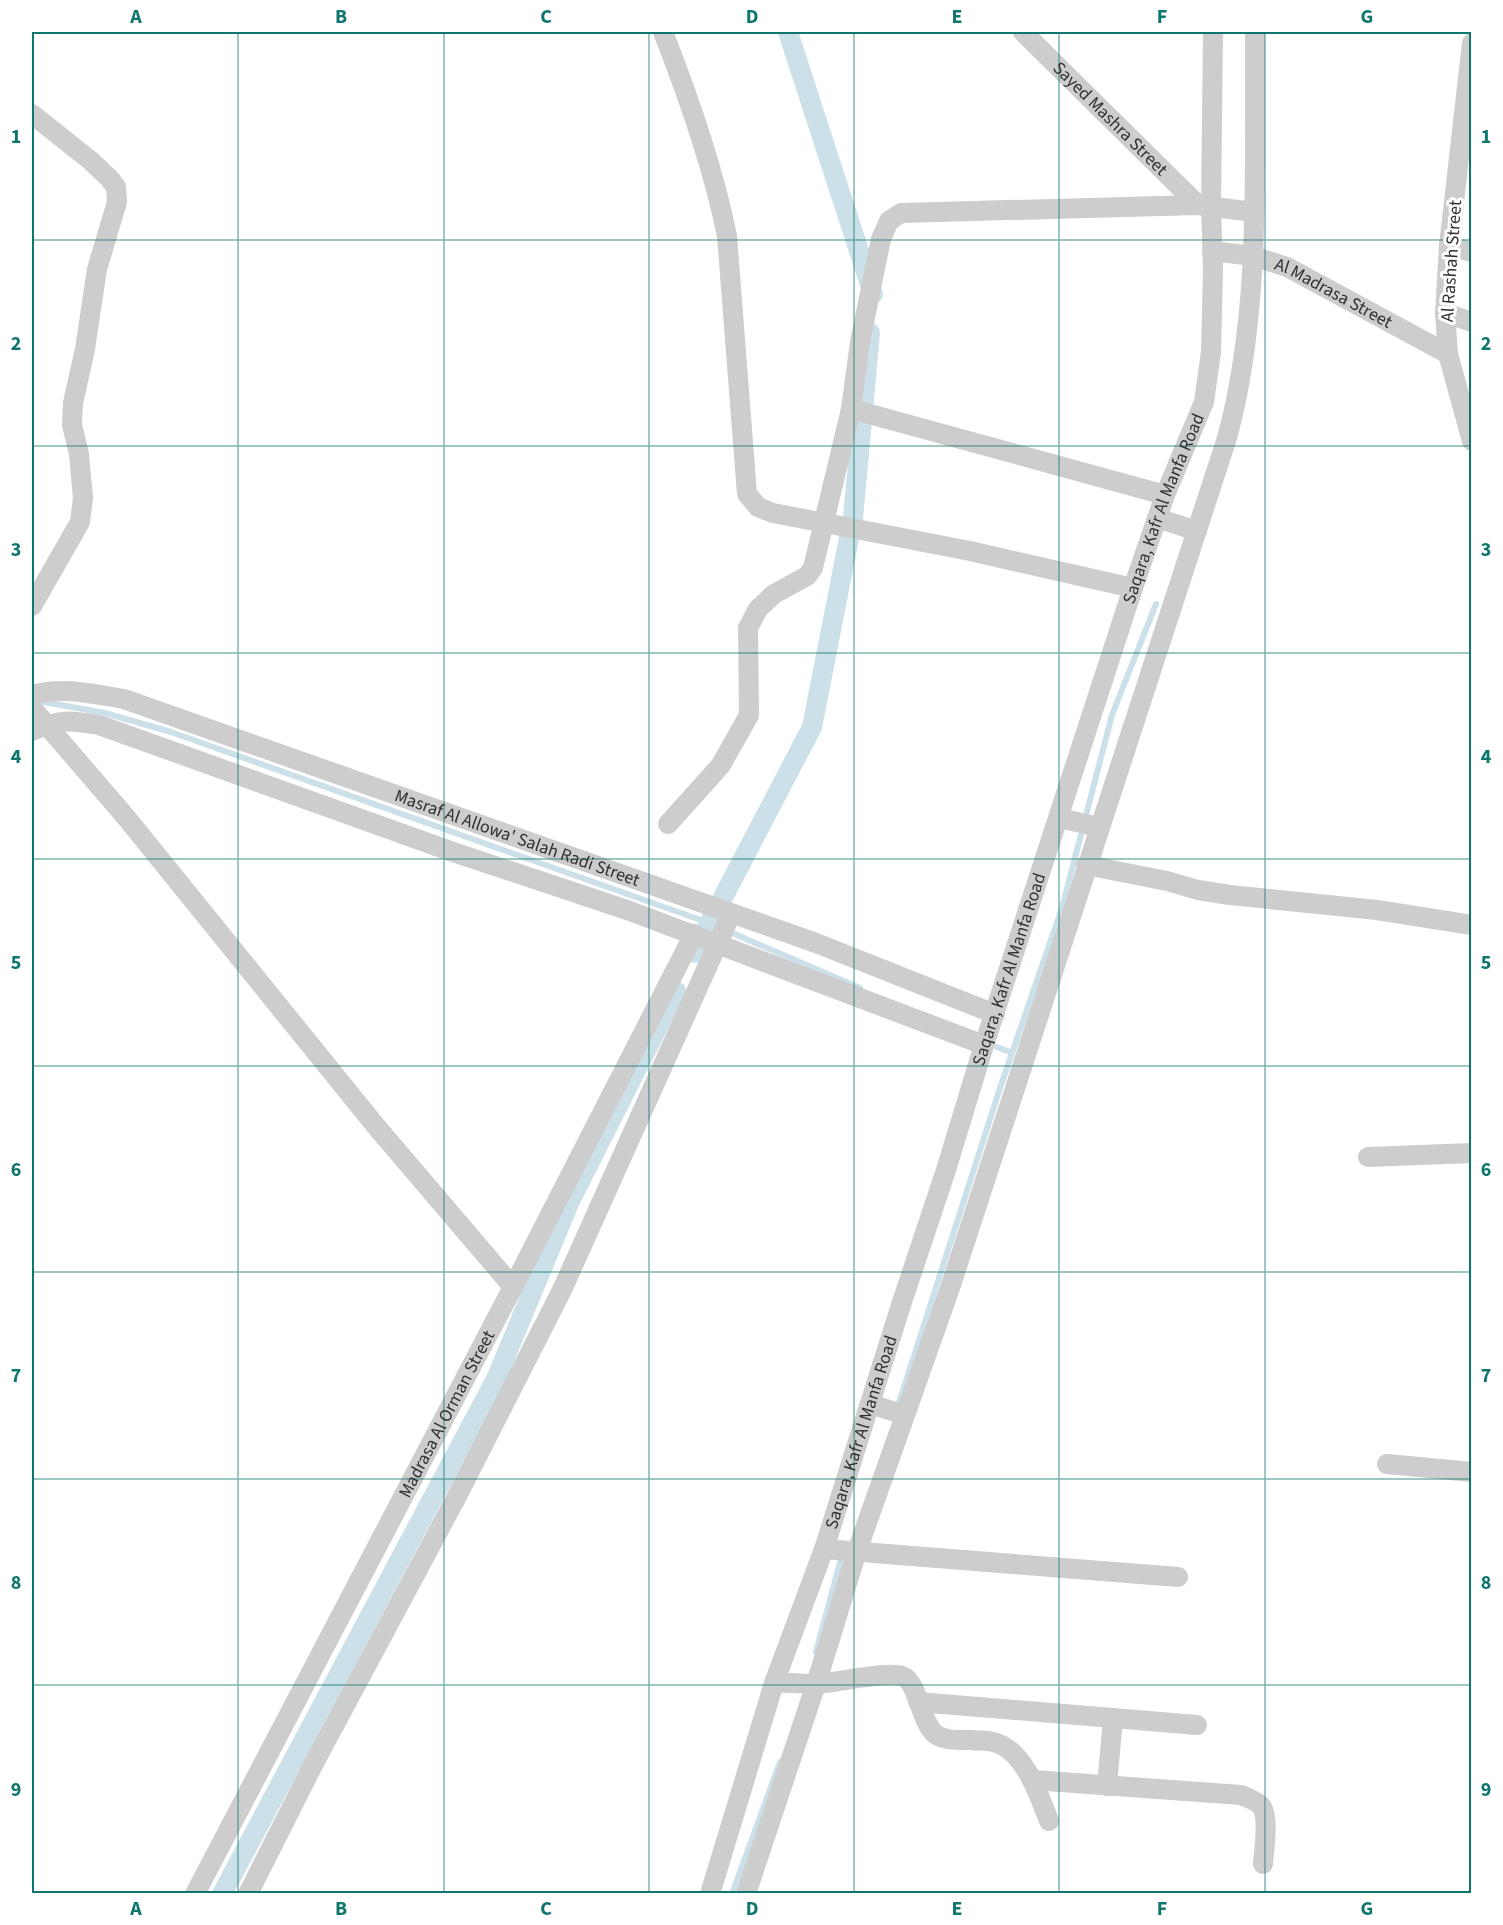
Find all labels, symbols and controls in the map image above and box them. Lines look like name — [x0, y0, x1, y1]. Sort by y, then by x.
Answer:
text: A — [129, 3, 142, 31]
text: B — [335, 3, 347, 31]
text: C — [540, 3, 552, 31]
text: D — [746, 3, 758, 31]
text: E — [952, 3, 962, 31]
text: F — [1157, 3, 1167, 31]
text: G — [1361, 3, 1373, 31]
street label: Sayed Mashra Street — [1047, 56, 1173, 181]
text: 1 — [11, 123, 21, 151]
text: 1 — [1481, 123, 1491, 151]
street label: Al Rashah Street — [1435, 199, 1468, 323]
street label: Al Madrasa Street — [1271, 252, 1397, 335]
text: 2 — [11, 330, 21, 358]
text: 2 — [1481, 330, 1491, 358]
street label: Saqara, Kafr Al Manfa Road — [1117, 410, 1211, 607]
text: 3 — [11, 536, 21, 564]
text: 3 — [1481, 536, 1491, 564]
text: 4 — [11, 743, 22, 771]
text: 4 — [1481, 743, 1492, 771]
street label: Masraf Al Allowa' Salah Radi Street — [391, 783, 643, 893]
street label: Saqara, Kafr Al Manfa Road — [966, 870, 1052, 1069]
text: 5 — [11, 949, 21, 977]
text: 5 — [1481, 949, 1491, 977]
text: 6 — [11, 1156, 21, 1184]
text: 6 — [1481, 1156, 1491, 1184]
street label: Madrasa Al Orman Street — [393, 1326, 501, 1502]
street label: Saqara, Kafr Al Manfa Road — [819, 1332, 904, 1532]
text: 7 — [11, 1362, 21, 1390]
text: 7 — [1481, 1362, 1491, 1390]
text: 8 — [11, 1569, 21, 1597]
text: 8 — [1481, 1569, 1491, 1597]
text: 9 — [11, 1776, 21, 1804]
text: 9 — [1481, 1776, 1491, 1804]
text: A — [129, 1895, 142, 1923]
text: B — [335, 1895, 347, 1923]
text: C — [540, 1895, 552, 1923]
text: D — [746, 1895, 758, 1923]
text: E — [952, 1895, 962, 1923]
text: F — [1157, 1895, 1167, 1923]
text: G — [1361, 1895, 1373, 1923]

